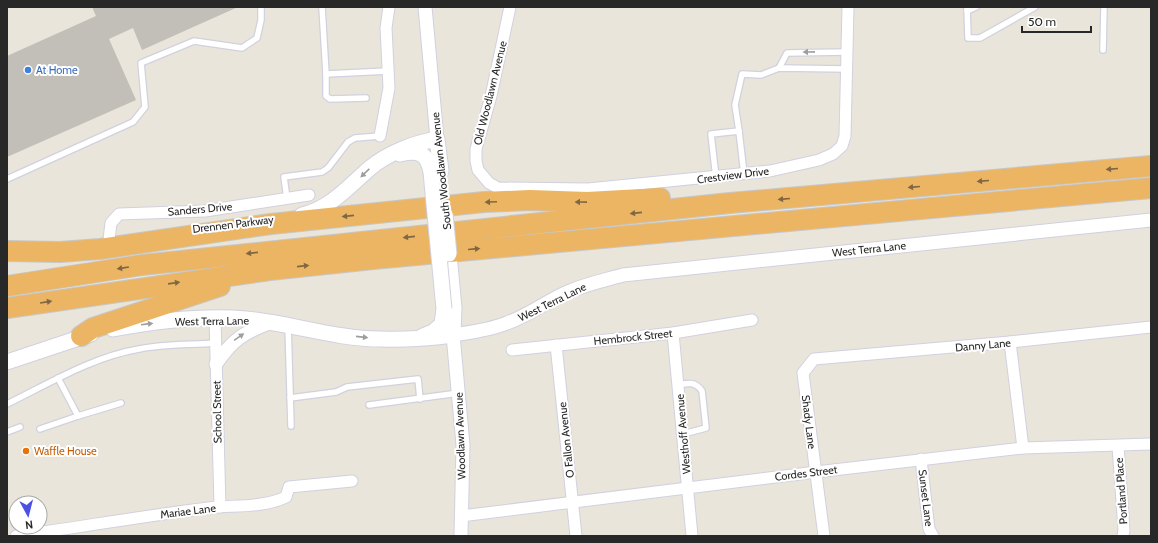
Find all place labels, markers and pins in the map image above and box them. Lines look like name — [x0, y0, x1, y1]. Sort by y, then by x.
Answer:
place label: At Home — [36, 63, 78, 77]
marker: At Home — [23, 65, 33, 75]
place label: Waffle House — [34, 444, 97, 458]
marker: Waffle House — [21, 446, 31, 456]

